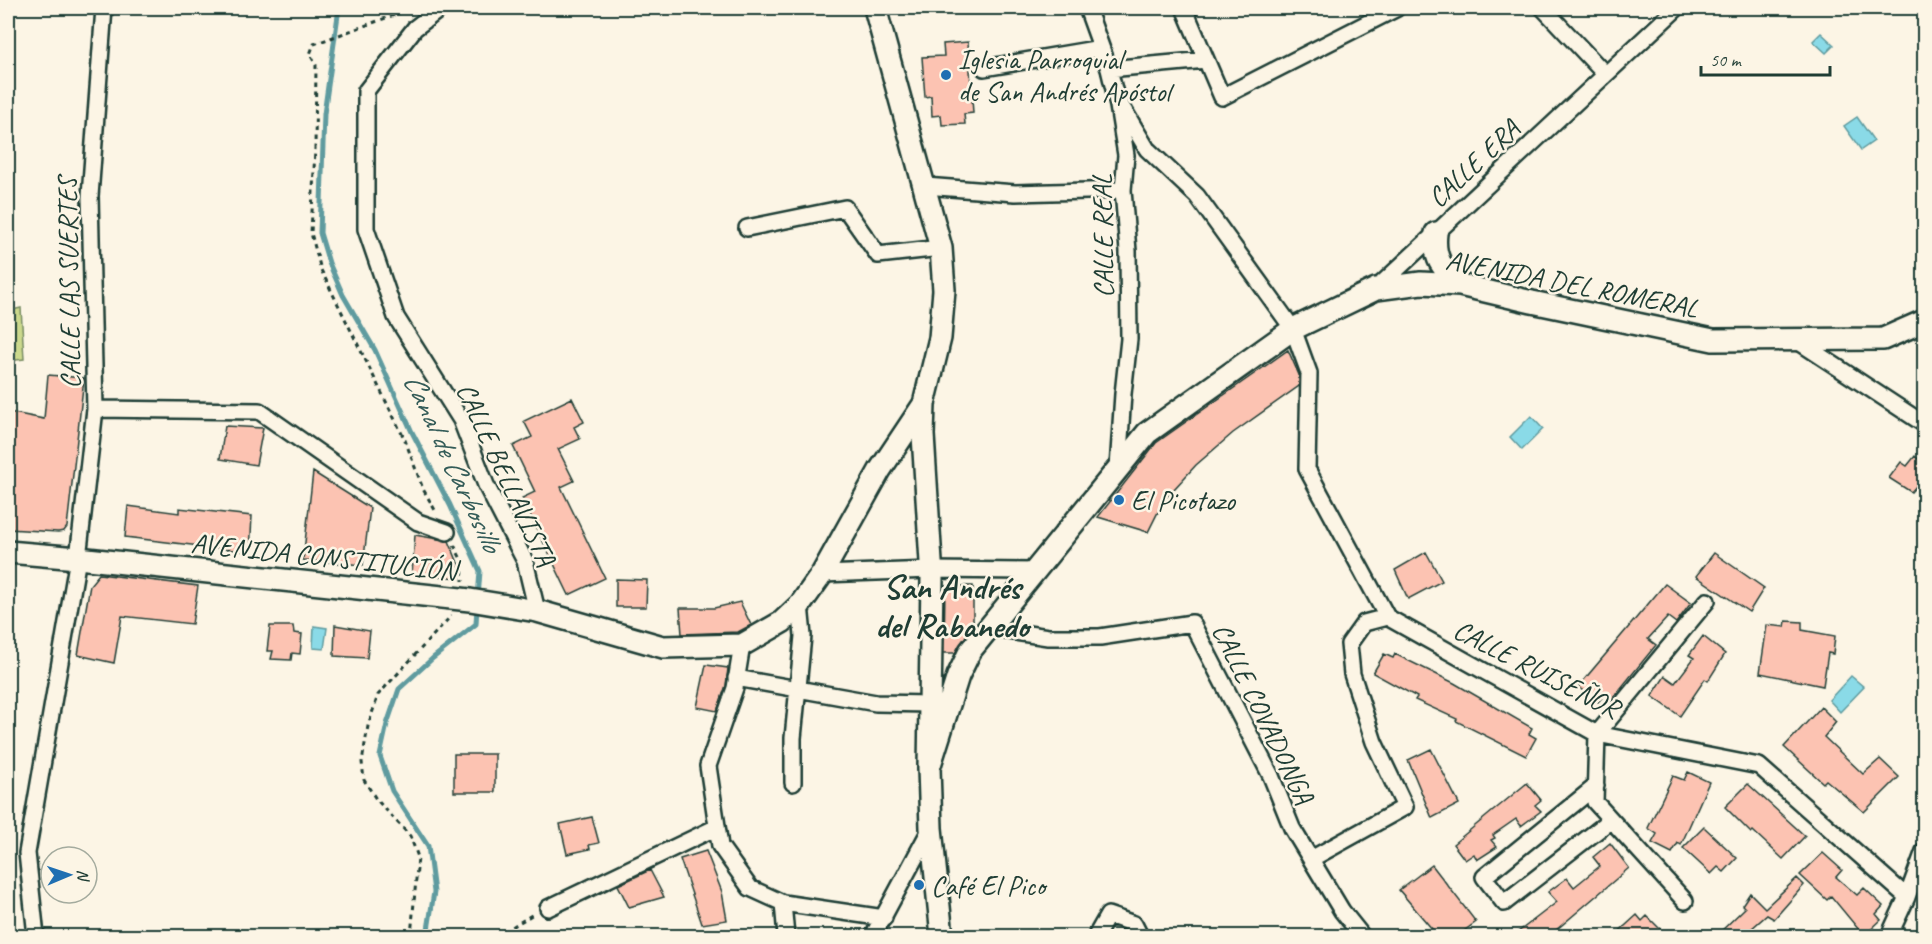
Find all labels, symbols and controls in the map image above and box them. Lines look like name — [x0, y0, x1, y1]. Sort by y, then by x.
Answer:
scale bar — [1701, 39, 1830, 77]
place label: Iglesia Parroquial de San Andrés Apóstol — [958, 42, 1175, 109]
text: 50 m — [1710, 49, 1743, 71]
marker: Iglesia Parroquial de San Andrés Apóstol — [939, 68, 953, 82]
street label: CALLE ERA — [1420, 111, 1528, 215]
street label: CALLE LAS SUERTES — [49, 172, 88, 389]
street label: CALLE REAL — [1084, 174, 1121, 298]
street label: AVENIDA DEL ROMERAL — [1443, 242, 1702, 325]
water label: Canal de Carbosillo — [395, 367, 513, 561]
street label: CALLE BELLAVISTA — [449, 377, 565, 572]
place label: El Picotazo — [1131, 483, 1237, 518]
marker: El Picotazo — [1112, 493, 1126, 507]
street label: AVENIDA CONSTITUCIÓN — [190, 525, 463, 588]
district label: San Andrés del Rabanedo — [875, 565, 1033, 647]
street label: CALLE RUISEÑOR — [1448, 612, 1628, 727]
street label: CALLE COVADONGA — [1205, 617, 1323, 810]
north arrow — [39, 845, 99, 905]
place label: Café El Pico — [931, 868, 1048, 903]
text: N — [73, 869, 93, 883]
marker: Café El Pico — [912, 878, 926, 892]

